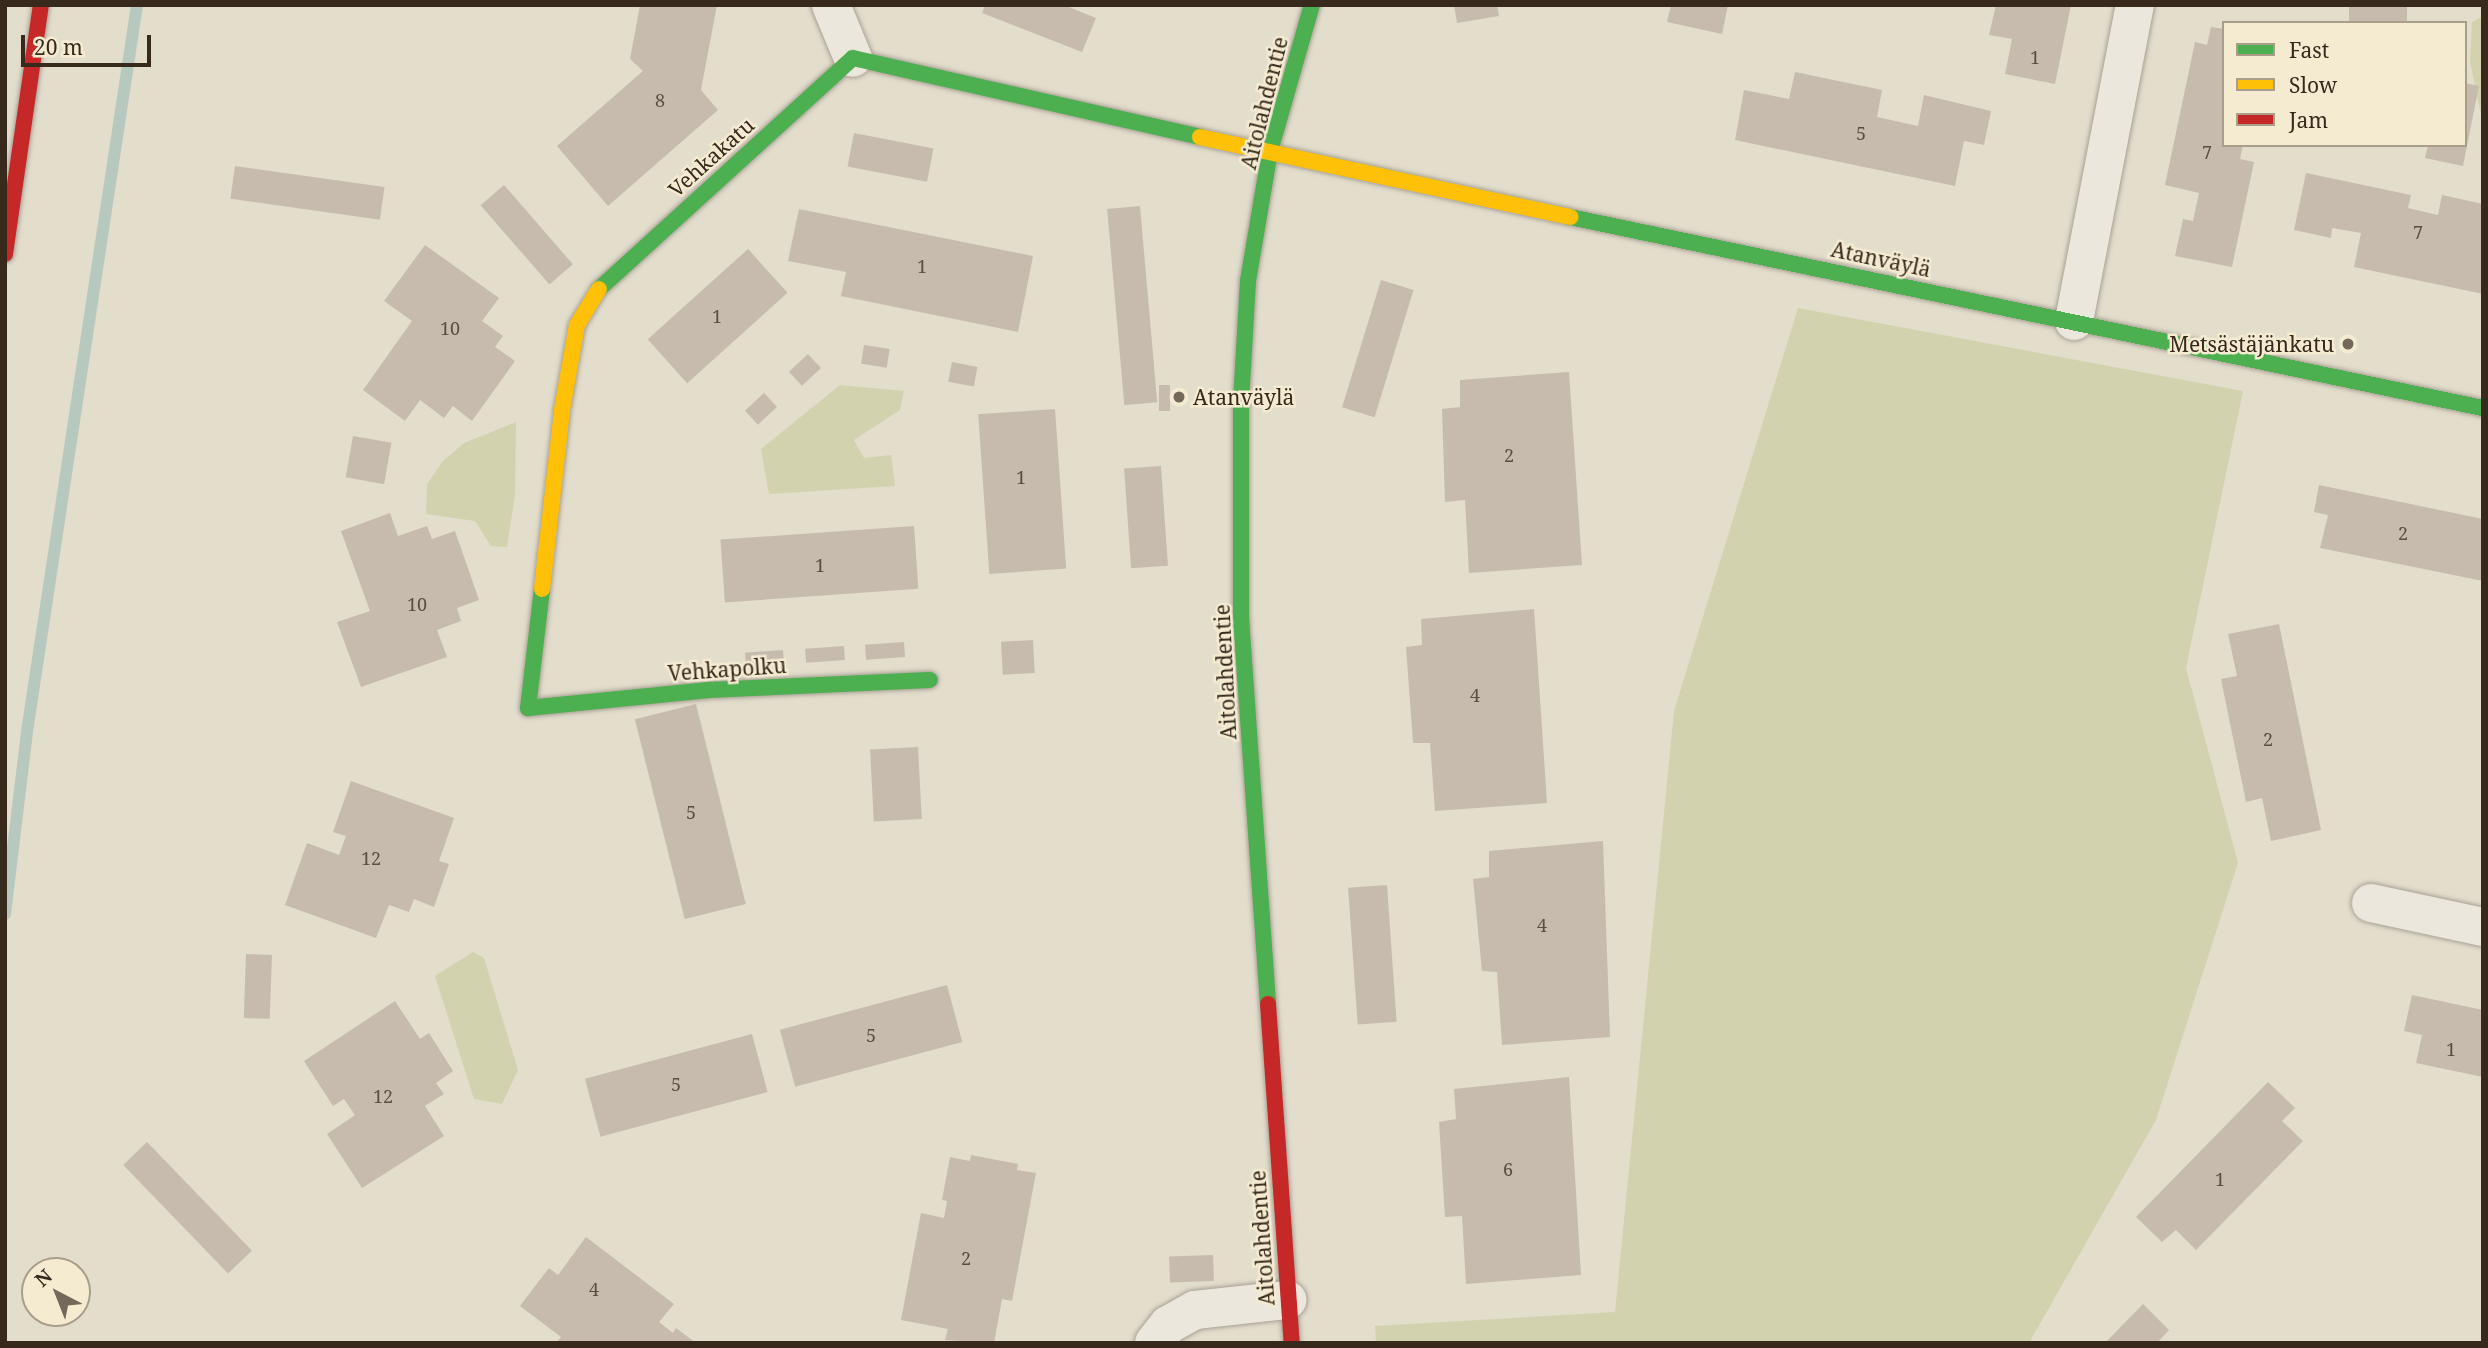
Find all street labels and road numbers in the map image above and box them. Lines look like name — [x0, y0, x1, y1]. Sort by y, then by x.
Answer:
street label: Aitolahdentie — [1235, 34, 1293, 172]
street label: Vehkakatu — [663, 112, 759, 202]
street label: Atanväylä — [1829, 236, 1933, 282]
street label: Aitolahdentie — [1209, 604, 1241, 740]
street label: Vehkapolku — [667, 652, 787, 686]
street label: Aitolahdentie — [1245, 1169, 1279, 1307]

